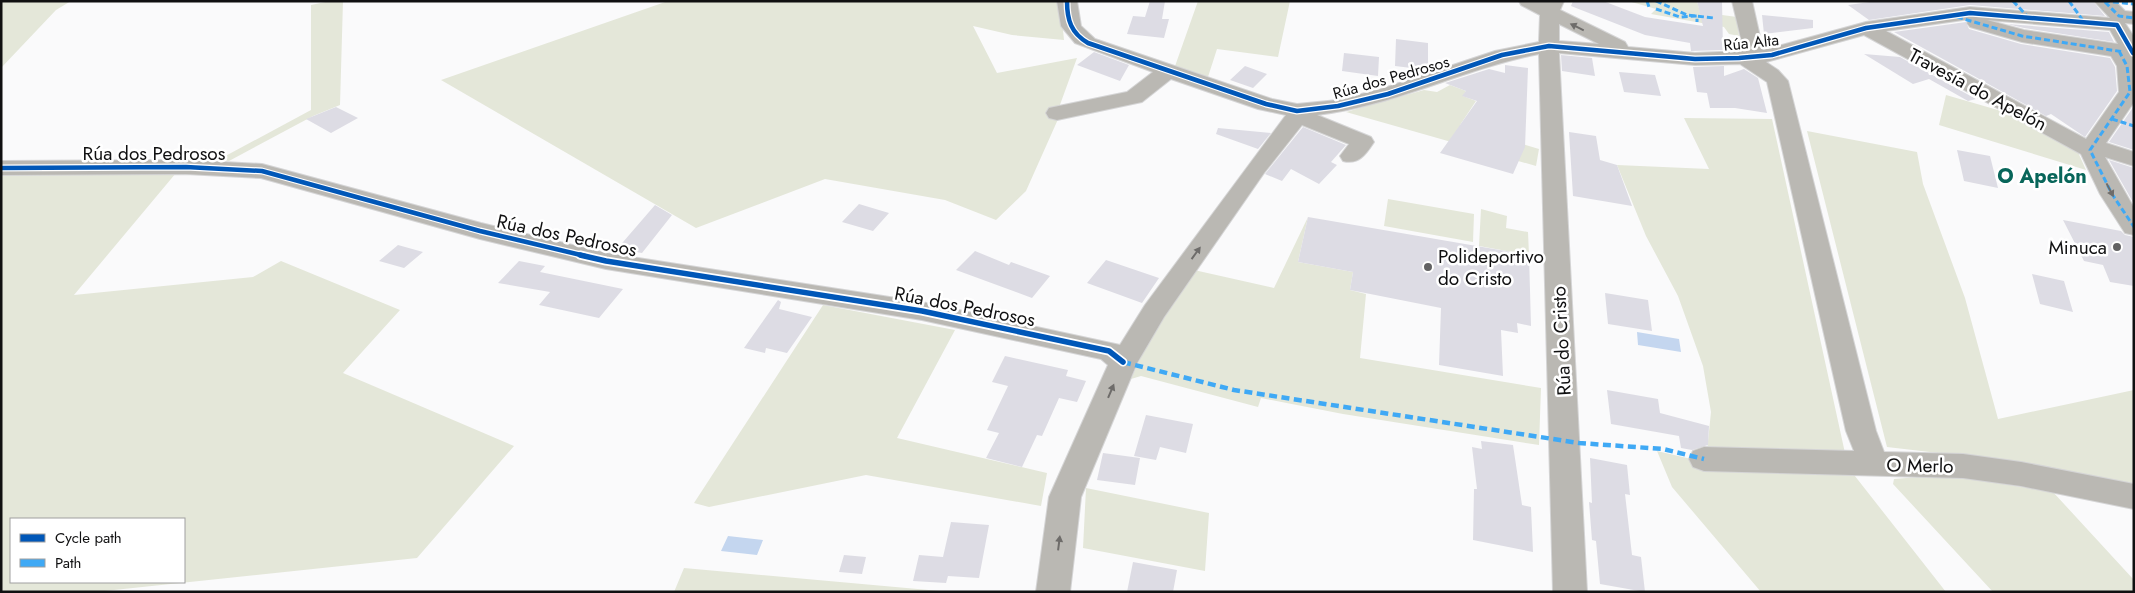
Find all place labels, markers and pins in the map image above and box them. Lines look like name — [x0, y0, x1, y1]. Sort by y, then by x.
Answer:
place label: Minuca — [2048, 234, 2107, 261]
marker: Minuca — [2111, 241, 2123, 253]
place label: Polideportivo do Cristo — [1438, 243, 1544, 292]
marker: Polideportivo do Cristo — [1422, 261, 1434, 273]

